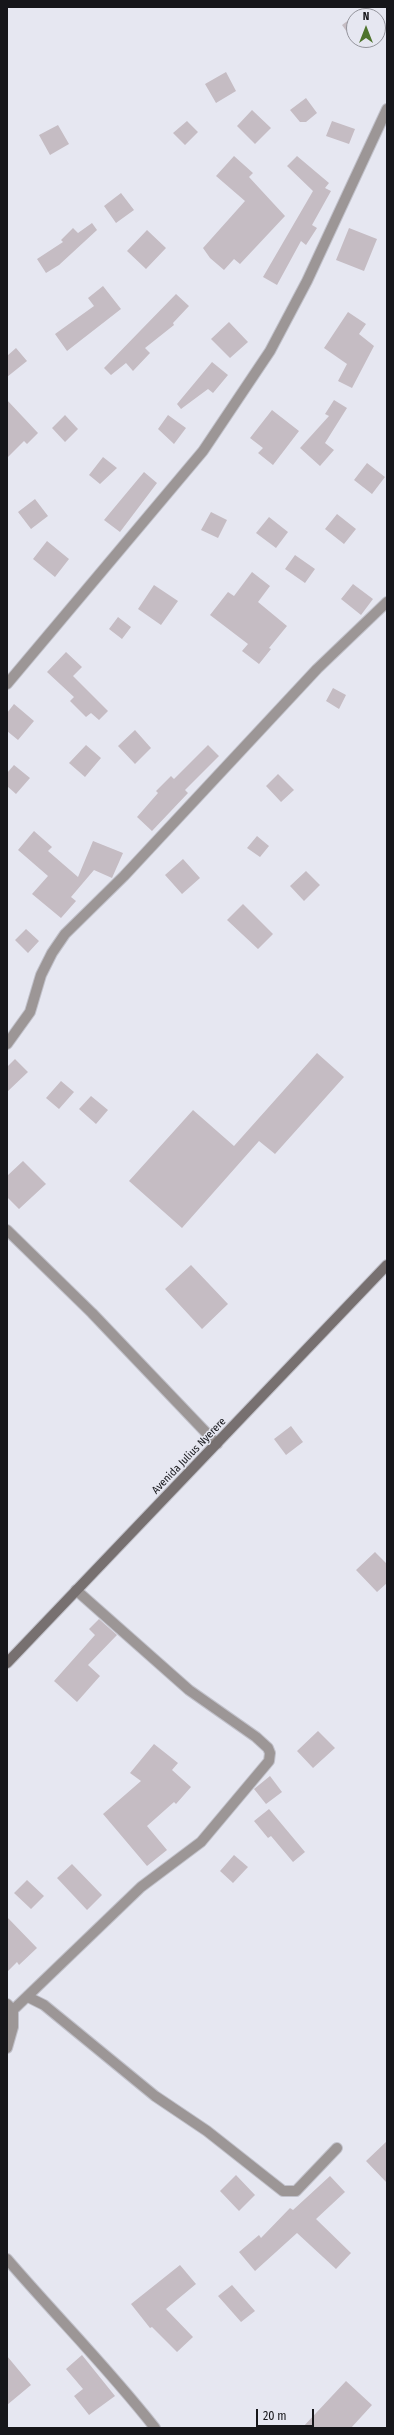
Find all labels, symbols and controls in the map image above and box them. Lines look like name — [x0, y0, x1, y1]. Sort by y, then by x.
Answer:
north arrow — [346, 8, 386, 48]
text: N — [363, 10, 369, 23]
street label: Avenida Julius Nyerere — [149, 1415, 229, 1497]
scale bar — [258, 2401, 316, 2427]
text: 20 m — [263, 2409, 287, 2423]

